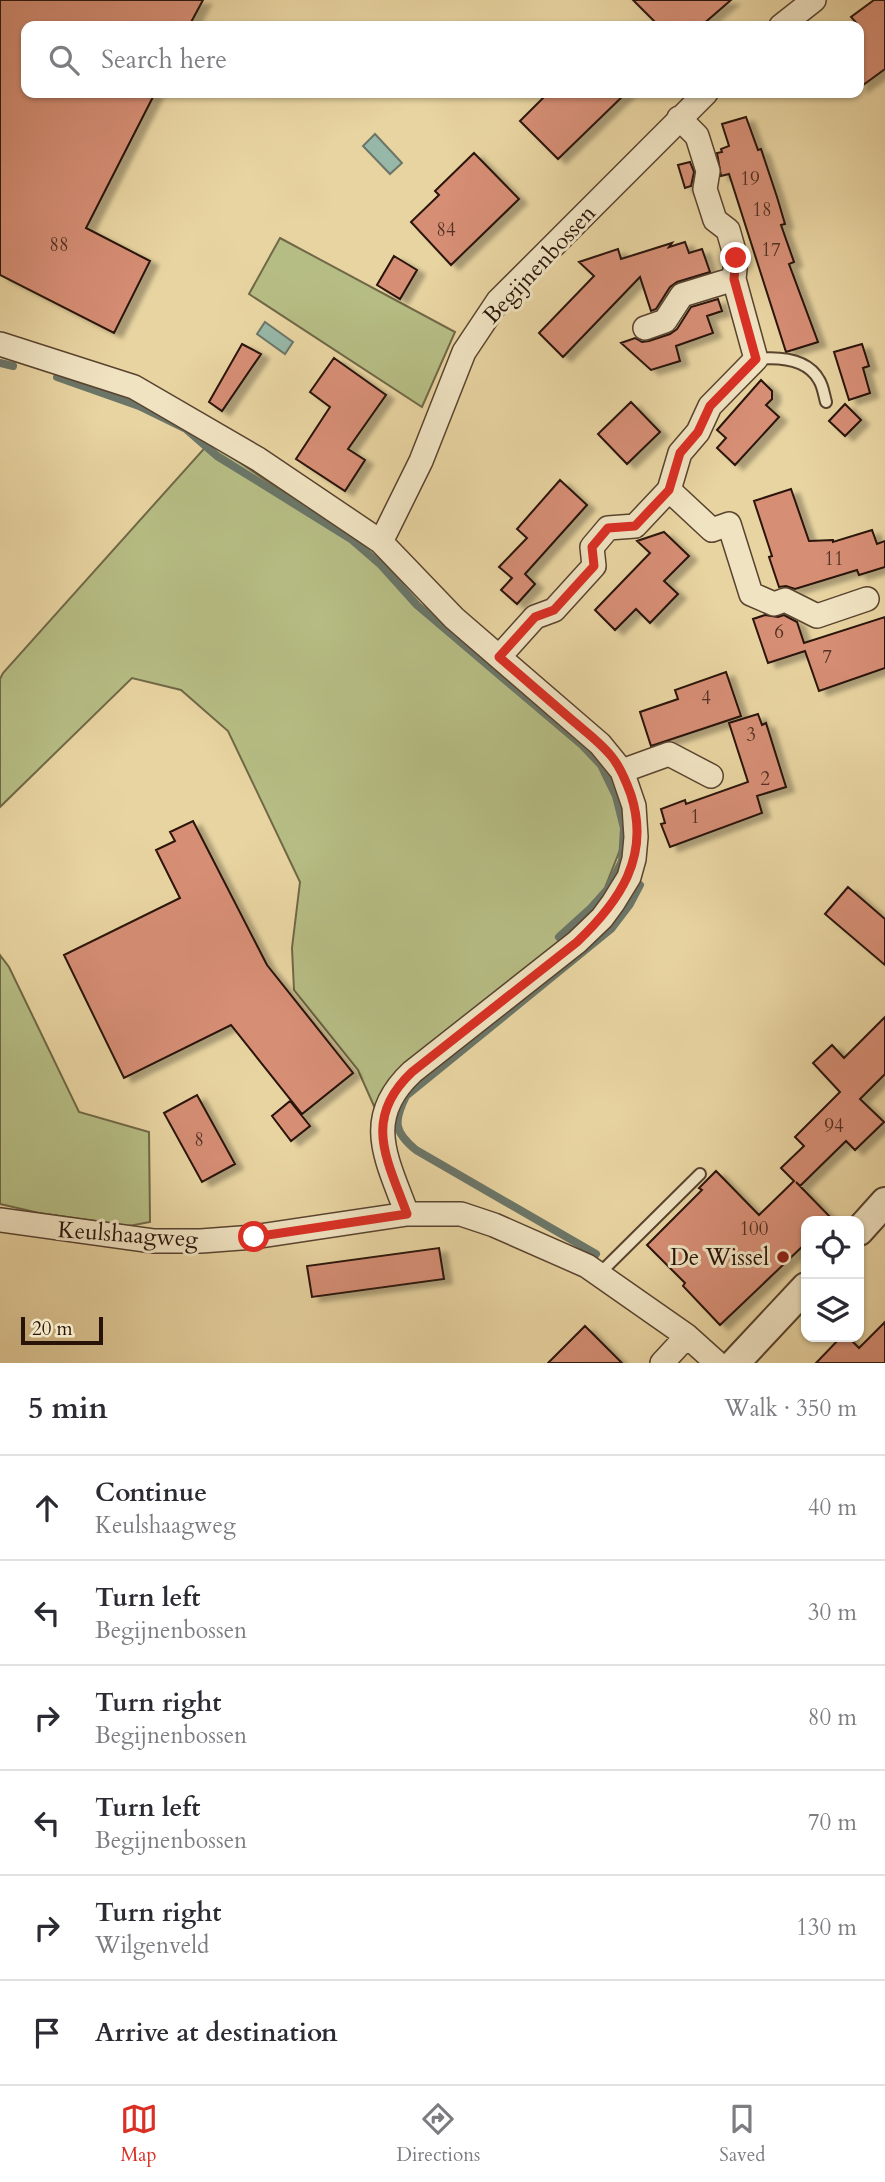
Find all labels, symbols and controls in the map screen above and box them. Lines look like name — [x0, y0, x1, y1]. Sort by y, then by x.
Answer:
search box — [21, 21, 864, 98]
icon: search — [45, 41, 83, 79]
text: Search here — [101, 42, 227, 77]
house number: 19 — [740, 166, 760, 192]
house number: 18 — [752, 197, 772, 223]
street label: Begijnenbossen — [476, 198, 603, 331]
house number: 84 — [436, 217, 456, 243]
house number: 88 — [49, 232, 69, 258]
house number: 17 — [761, 237, 781, 263]
route end — [720, 242, 751, 273]
house number: 11 — [824, 546, 844, 572]
house number: 6 — [774, 619, 784, 645]
house number: 7 — [822, 644, 832, 670]
house number: 4 — [701, 685, 711, 711]
house number: 3 — [746, 722, 756, 748]
house number: 2 — [760, 766, 770, 792]
house number: 1 — [690, 804, 700, 830]
house number: 94 — [824, 1113, 844, 1139]
house number: 8 — [194, 1127, 204, 1153]
street label: Keulshaagweg — [57, 1214, 199, 1255]
house number: 100 — [739, 1216, 769, 1242]
map controls — [801, 1216, 864, 1342]
button: locate — [801, 1216, 864, 1279]
route start — [238, 1221, 269, 1252]
place label: De Wissel — [670, 1242, 769, 1273]
marker: De Wissel — [775, 1249, 791, 1265]
button: layers — [801, 1279, 864, 1342]
scale bar — [21, 1314, 103, 1346]
text: 20 m — [32, 1316, 73, 1342]
text: 5 min — [28, 1388, 108, 1429]
text: Walk · 350 m — [724, 1393, 857, 1424]
text: Continue — [95, 1475, 207, 1510]
icon: ahead — [28, 1489, 66, 1527]
text: 40 m — [808, 1492, 857, 1523]
text: Keulshaagweg — [95, 1510, 236, 1541]
text: Turn left — [95, 1580, 200, 1615]
icon: left — [28, 1594, 66, 1632]
text: 30 m — [808, 1597, 857, 1628]
text: Begijnenbossen — [95, 1615, 247, 1646]
text: Turn right — [95, 1685, 222, 1720]
icon: right — [28, 1699, 66, 1737]
text: 80 m — [808, 1702, 857, 1733]
text: Begijnenbossen — [95, 1720, 247, 1751]
text: Turn left — [95, 1790, 200, 1825]
icon: left — [28, 1804, 66, 1842]
text: 70 m — [808, 1807, 857, 1838]
text: Begijnenbossen — [95, 1825, 247, 1856]
text: Turn right — [95, 1895, 222, 1930]
icon: right — [28, 1909, 66, 1947]
text: 130 m — [796, 1912, 857, 1943]
text: Wilgenveld — [95, 1930, 209, 1961]
icon: arrive — [28, 2014, 66, 2052]
text: Arrive at destination — [95, 2015, 338, 2050]
tab: Map — [120, 2100, 158, 2168]
tab: Directions — [397, 2100, 480, 2168]
tab: Saved — [719, 2100, 765, 2168]

